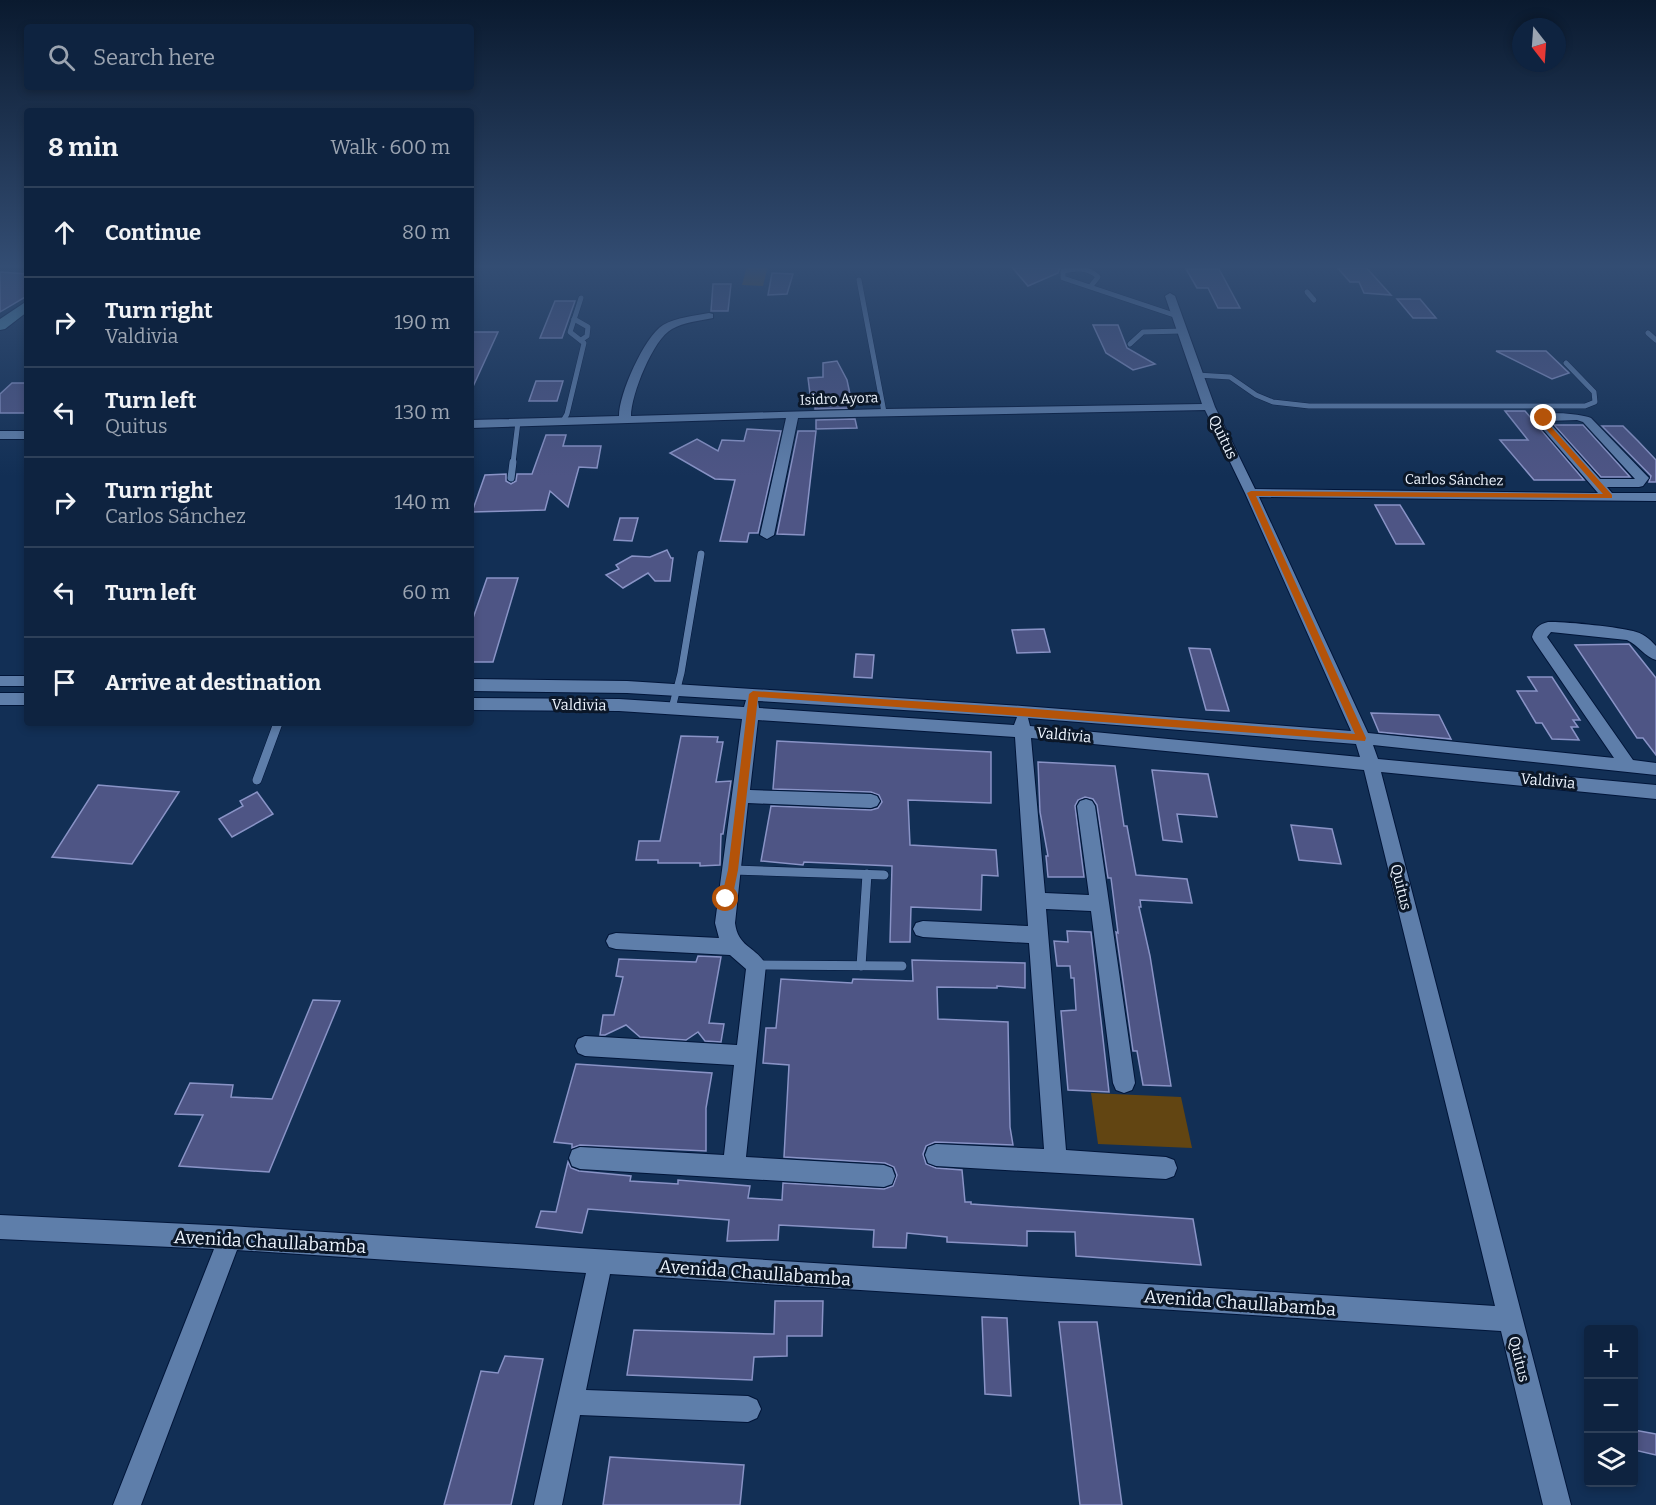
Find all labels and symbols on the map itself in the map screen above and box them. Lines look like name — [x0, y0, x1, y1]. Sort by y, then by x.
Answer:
north arrow — [1512, 18, 1566, 72]
street label: Isidro Ayora — [800, 389, 879, 409]
route end — [1530, 404, 1556, 430]
street label: Quitus — [1205, 412, 1241, 462]
street label: Carlos Sánchez — [1405, 471, 1504, 489]
street label: Valdivia — [551, 696, 607, 714]
street label: Valdivia — [1036, 724, 1092, 746]
street label: Valdivia — [1520, 770, 1576, 792]
street label: Quitus — [1387, 862, 1415, 912]
route start — [712, 885, 738, 911]
street label: Avenida Chaullabamba — [173, 1226, 367, 1258]
street label: Avenida Chaullabamba — [658, 1255, 852, 1291]
street label: Avenida Chaullabamba — [1143, 1285, 1337, 1321]
street label: Quitus — [1505, 1334, 1533, 1384]

